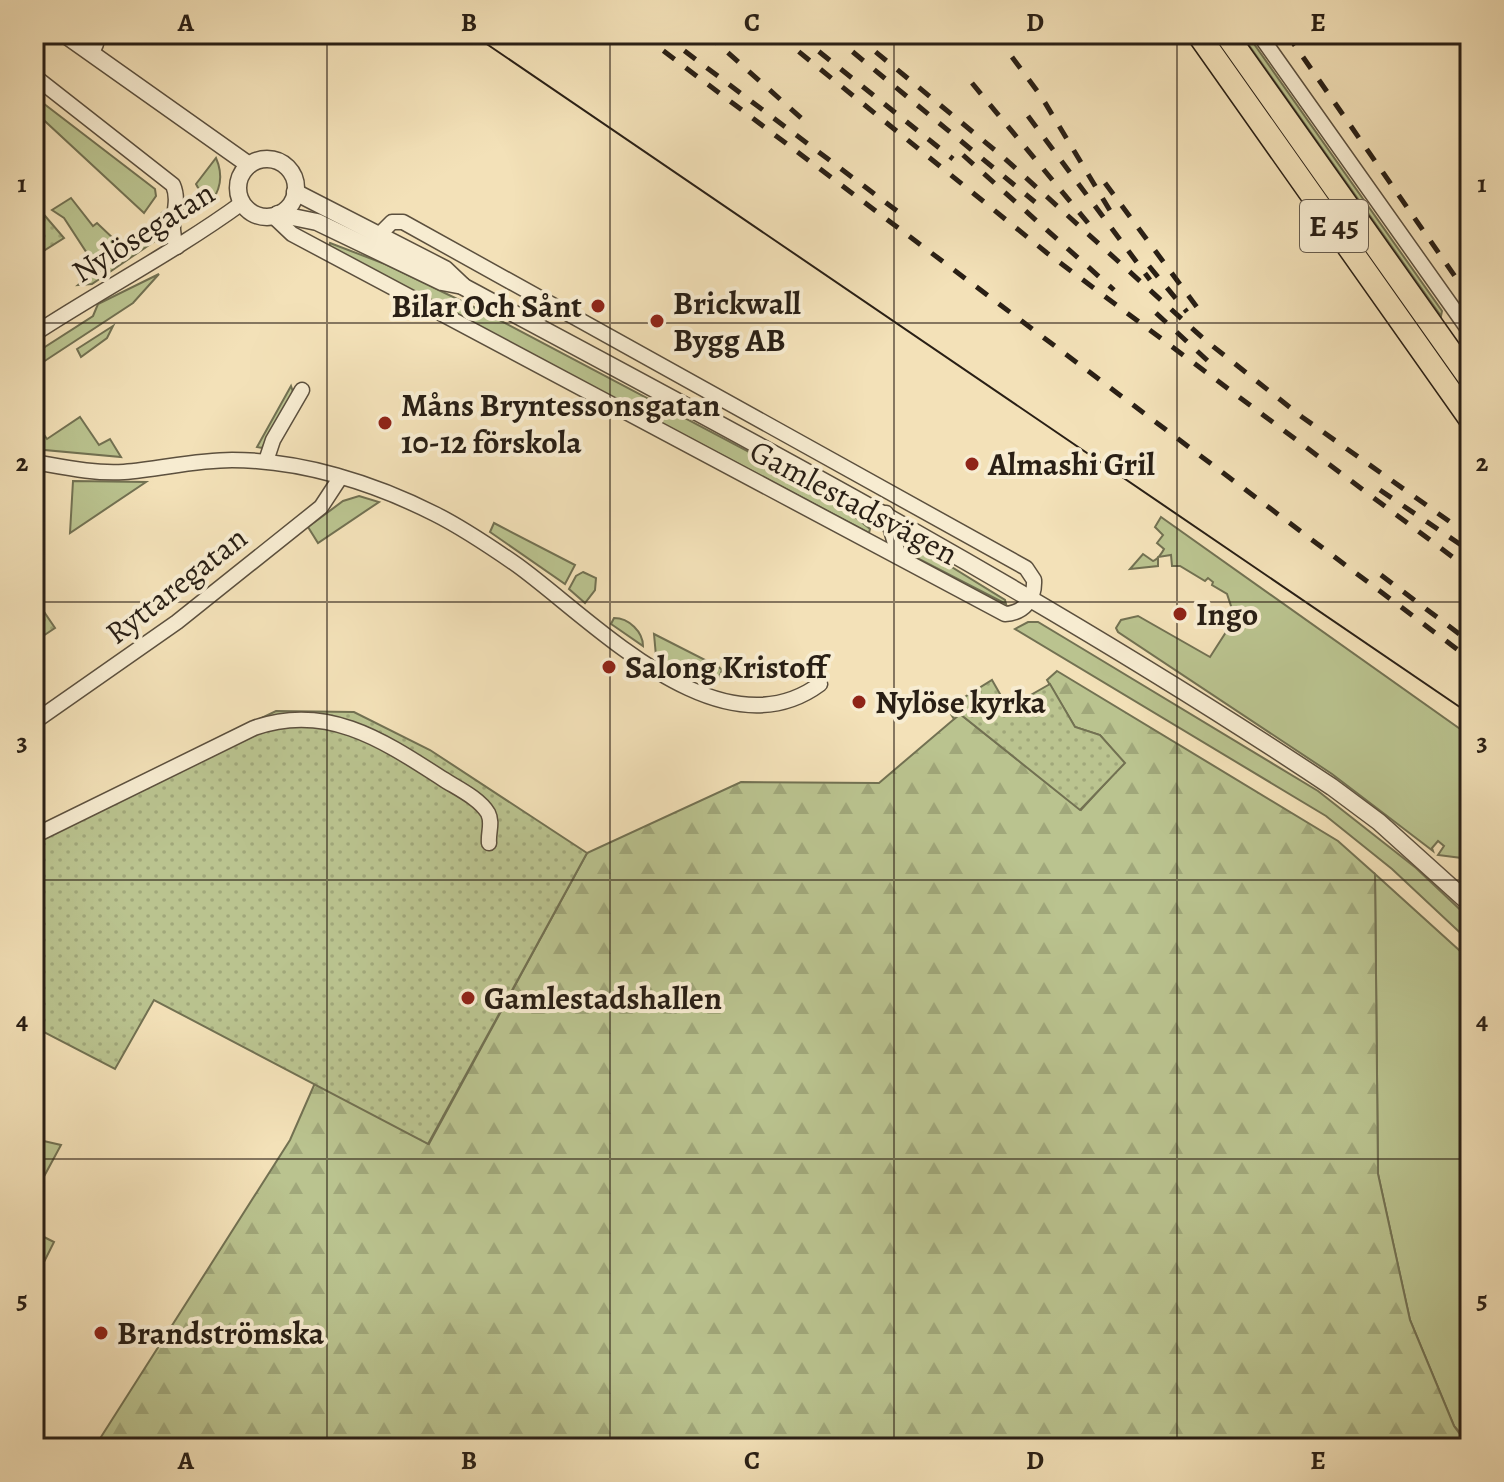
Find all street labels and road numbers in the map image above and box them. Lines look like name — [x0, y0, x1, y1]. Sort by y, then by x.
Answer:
street label: Nylösegatan — [63, 171, 223, 293]
road number: E 45 — [1300, 200, 1368, 252]
street label: Gamlestadsvägen — [742, 429, 966, 575]
street label: Ryttaregatan — [96, 516, 256, 654]

